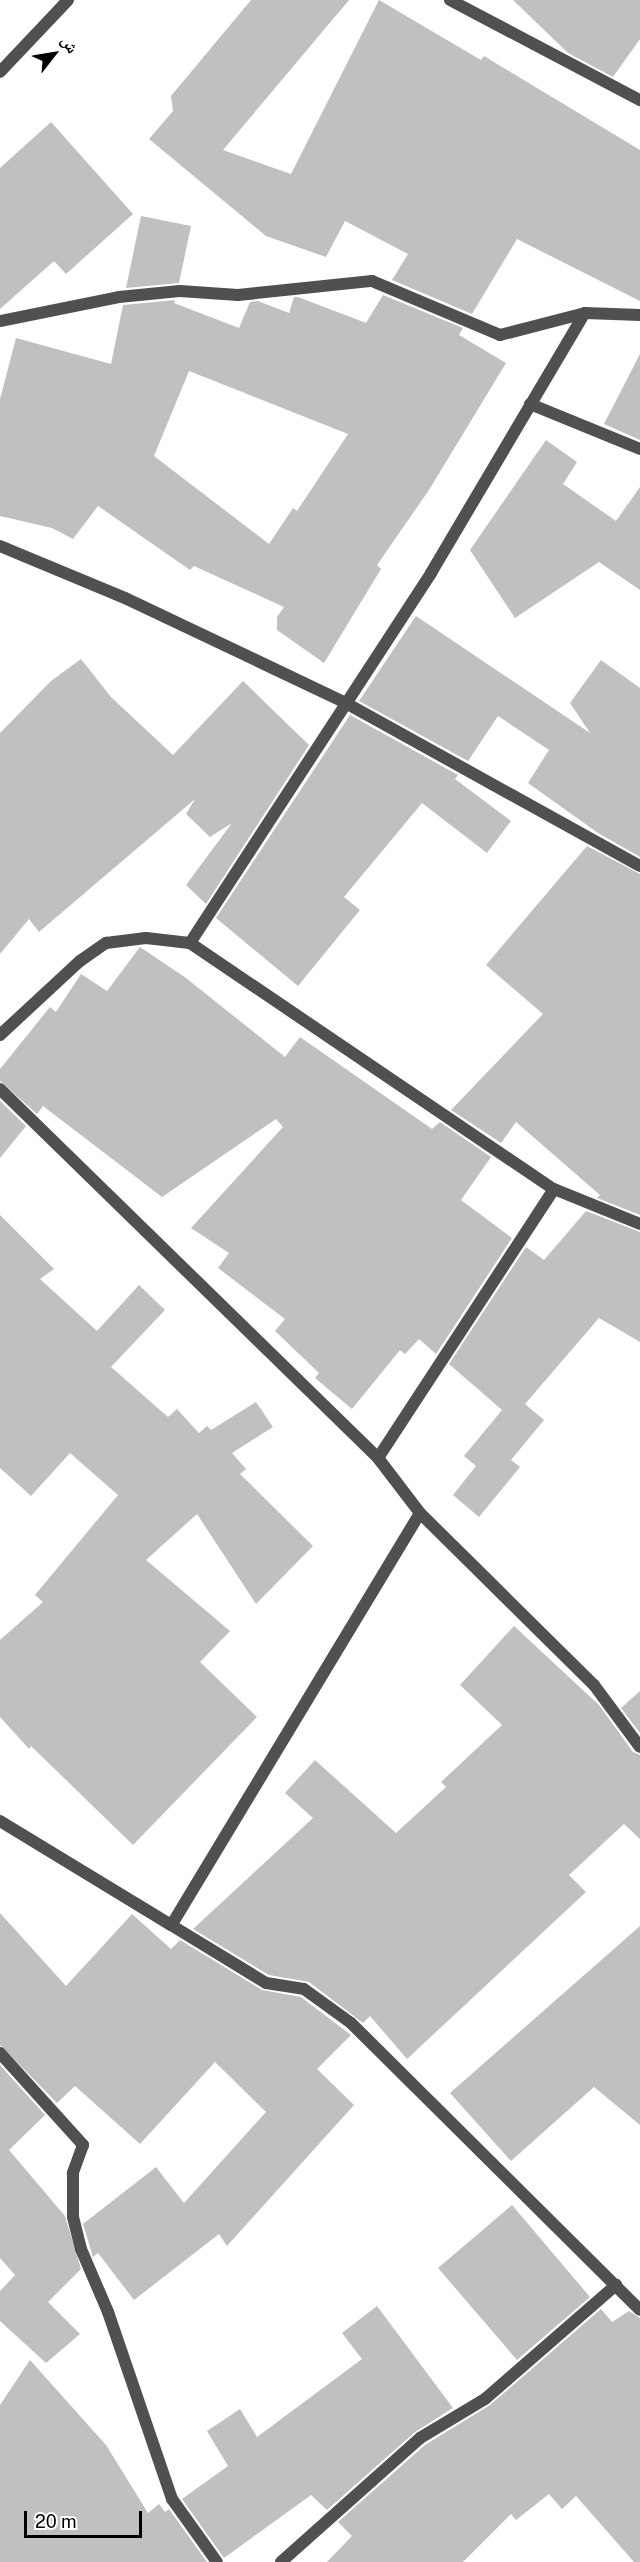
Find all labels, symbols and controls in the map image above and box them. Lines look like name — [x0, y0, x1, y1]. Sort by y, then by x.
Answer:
north arrow — [24, 24, 84, 84]
text: ش — [57, 32, 82, 57]
scale bar — [27, 2499, 146, 2537]
text: 20 m — [35, 2511, 77, 2532]

